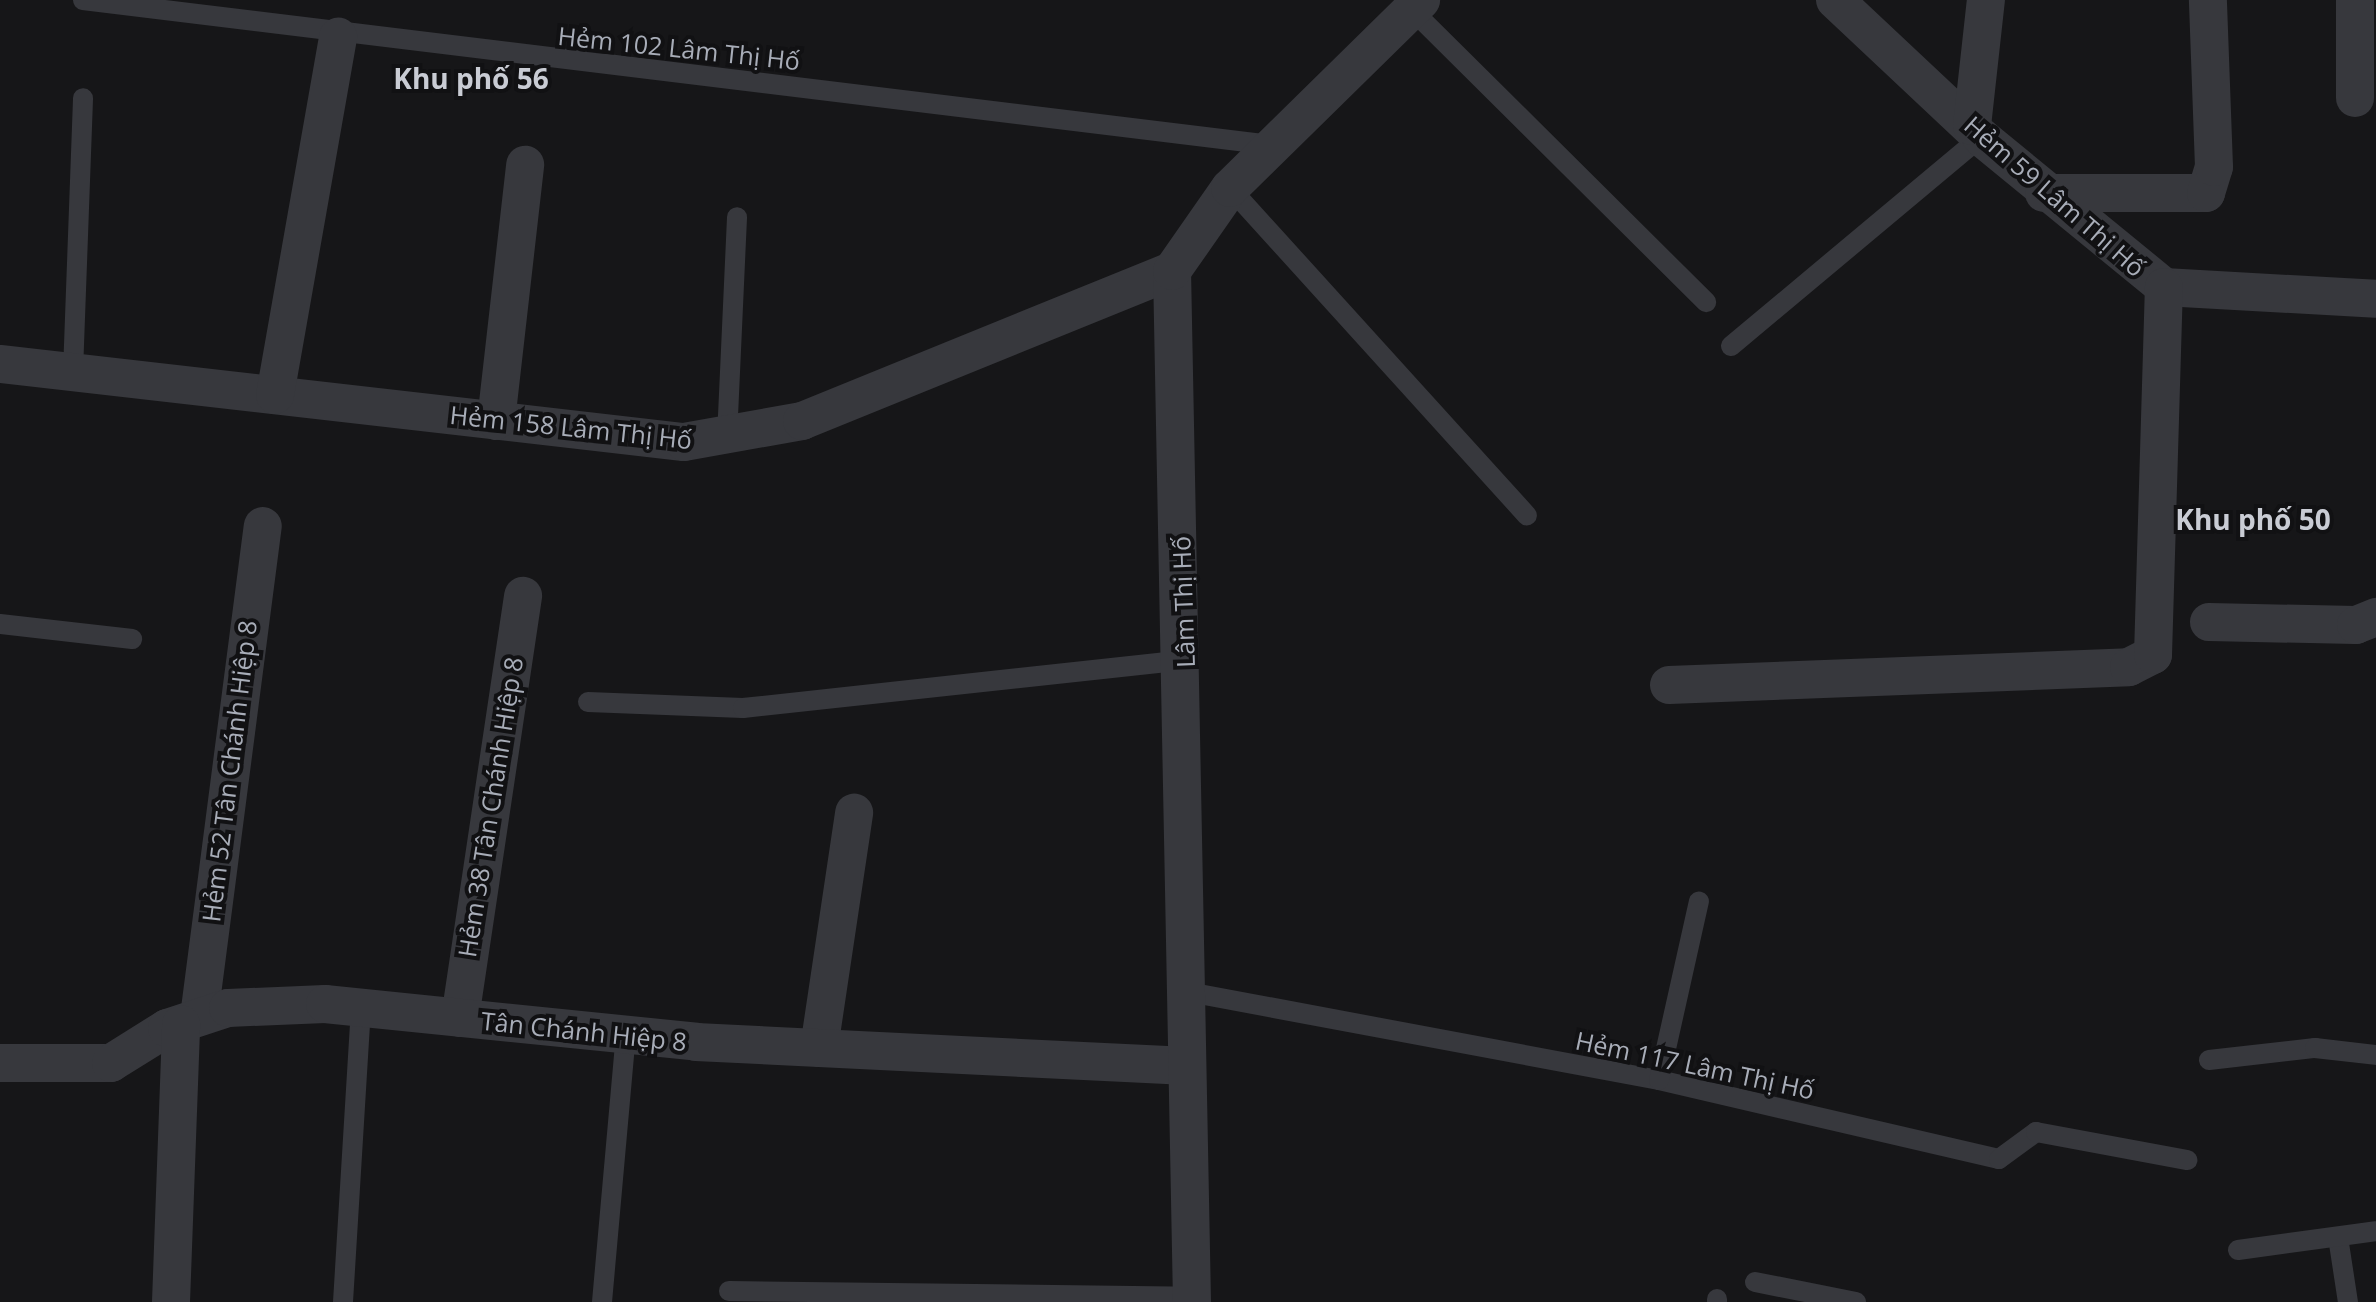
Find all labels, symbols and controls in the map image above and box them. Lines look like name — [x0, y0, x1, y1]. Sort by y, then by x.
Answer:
street label: Hẻm 102 Lâm Thị Hố — [556, 20, 802, 76]
district label: Khu phố 56 — [393, 61, 549, 95]
street label: Hẻm 59 Lâm Thị Hố — [1959, 110, 2151, 282]
street label: Hẻm 158 Lâm Thị Hố — [448, 399, 694, 455]
district label: Khu phố 50 — [2175, 502, 2331, 536]
street label: Lâm Thị Hố — [1166, 536, 1200, 668]
street label: Hẻm 52 Tân Chánh Hiệp 8 — [196, 618, 262, 924]
street label: Hẻm 38 Tân Chánh Hiệp 8 — [451, 655, 529, 959]
street label: Tân Chánh Hiệp 8 — [480, 1005, 688, 1057]
street label: Hẻm 117 Lâm Thị Hố — [1573, 1025, 1817, 1105]

